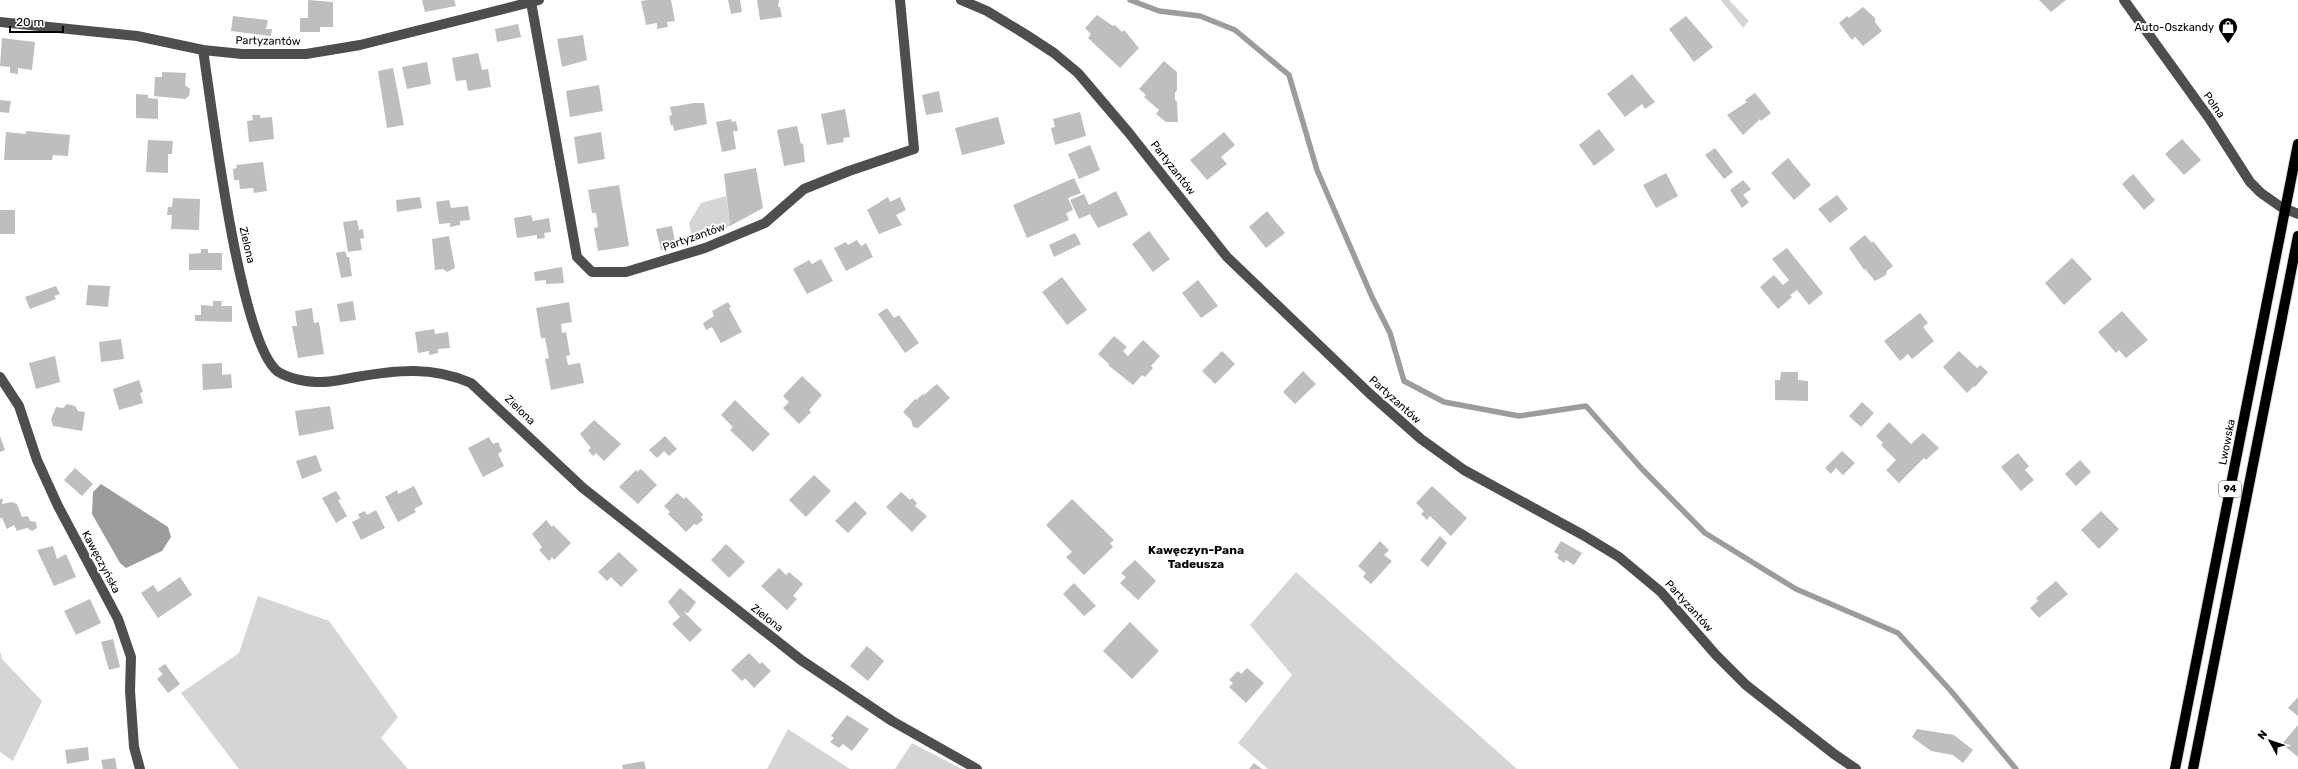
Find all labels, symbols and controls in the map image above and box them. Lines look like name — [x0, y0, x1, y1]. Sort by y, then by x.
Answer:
scale bar — [10, 8, 63, 34]
text: 20 m — [16, 15, 44, 29]
shop icon: Auto-Oszkandy — [2217, 16, 2239, 44]
place label: Auto-Oszkandy — [2135, 21, 2214, 34]
street label: Partyzantów — [235, 34, 301, 48]
street label: Polna — [2200, 90, 2228, 120]
street label: Partyzantów — [1148, 138, 1198, 198]
street label: Partyzantów — [661, 220, 727, 254]
street label: Zielona — [236, 225, 258, 265]
street label: Partyzantów — [1366, 373, 1424, 427]
street label: Zielona — [502, 392, 538, 428]
street label: Lwowska — [2216, 418, 2238, 466]
road number: 94 — [2219, 481, 2241, 497]
street label: Kawęczyńska — [79, 528, 123, 596]
district label: Kawęczyn-Pana Tadeusza — [1148, 543, 1244, 571]
street label: Partyzantów — [1662, 577, 1716, 635]
street label: Zielona — [748, 601, 786, 635]
north arrow — [2250, 721, 2290, 761]
text: N — [2255, 728, 2270, 742]

